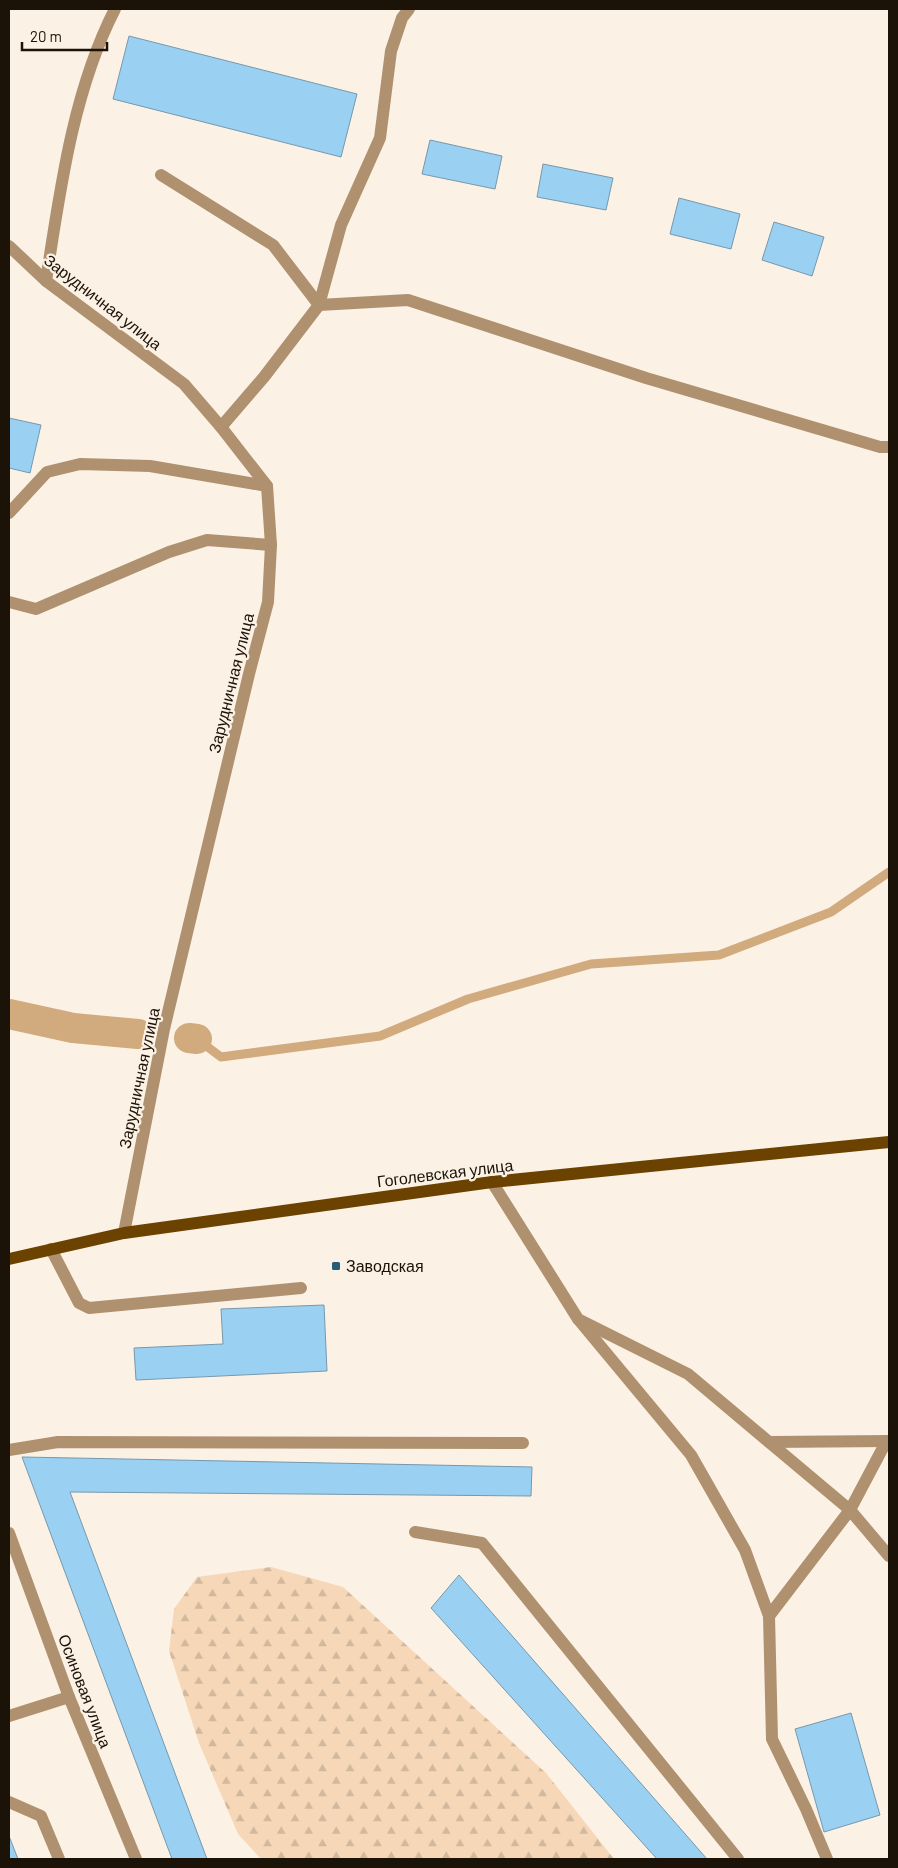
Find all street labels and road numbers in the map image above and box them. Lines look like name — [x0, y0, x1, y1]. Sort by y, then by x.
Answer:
street label: Зарудничная улица — [41, 250, 166, 353]
street label: Зарудничная улица — [204, 611, 257, 755]
street label: Зарудничная улица — [114, 1006, 163, 1150]
street label: Гоголевская улица — [376, 1155, 514, 1190]
street label: Осиновая улица — [55, 1631, 116, 1750]

